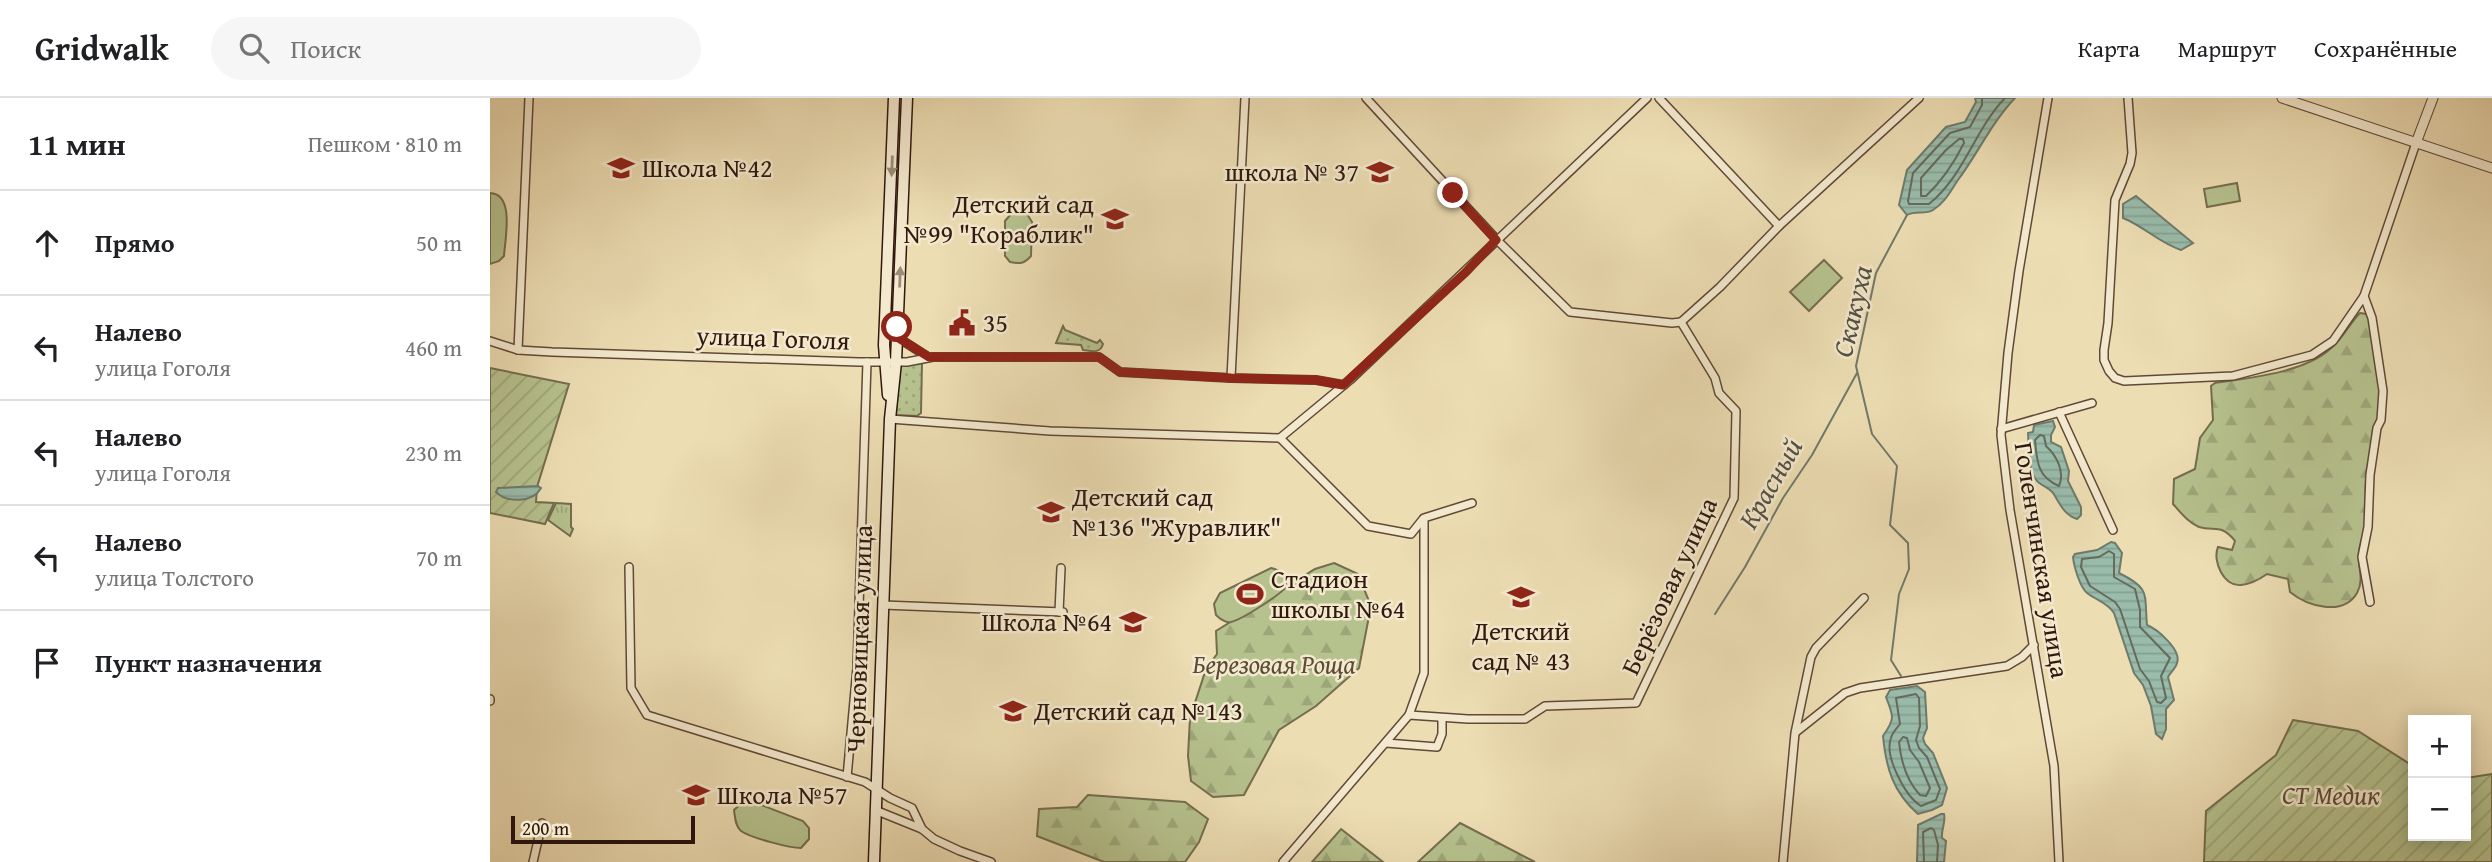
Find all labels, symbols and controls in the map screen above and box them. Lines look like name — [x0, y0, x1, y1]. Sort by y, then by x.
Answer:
search box — [211, 17, 701, 80]
text: Gridwalk — [35, 24, 169, 72]
icon: search — [235, 29, 273, 67]
text: Поиск — [291, 29, 361, 68]
text: Карта — [2078, 31, 2140, 66]
text: Маршрут — [2178, 31, 2276, 66]
text: Сохранённые — [2314, 31, 2457, 66]
text: 11 мин — [28, 122, 126, 166]
text: Пешком · 810 m — [308, 127, 462, 160]
place label: Школа №42 — [642, 148, 773, 187]
place label: школа № 37 — [1225, 152, 1359, 191]
school or university icon: Школа №42 — [606, 153, 636, 183]
one-way arrow — [886, 155, 897, 177]
school or university icon: школа № 37 — [1365, 157, 1395, 187]
route end — [1437, 177, 1468, 208]
place label: Детский сад №99 "Кораблик" — [903, 184, 1094, 253]
school or university icon: Детский сад №99 "Кораблик" — [1100, 204, 1130, 234]
text: Прямо — [95, 223, 175, 262]
icon: ahead — [28, 224, 66, 262]
text: 50 m — [416, 226, 462, 259]
water label: Скакуха — [1821, 261, 1882, 361]
one-way arrow — [894, 266, 905, 288]
place label: 35 — [983, 303, 1008, 342]
public building icon: 35 — [947, 308, 977, 338]
route start — [881, 311, 912, 342]
text: Налево — [95, 312, 182, 351]
street label: улица Гоголя — [695, 315, 850, 360]
icon: left — [28, 329, 66, 367]
text: 460 m — [405, 331, 462, 364]
text: улица Гоголя — [95, 351, 231, 384]
text: Налево — [95, 417, 182, 456]
water label: Красный — [1727, 430, 1812, 536]
icon: left — [28, 434, 66, 472]
text: 230 m — [405, 436, 462, 469]
street label: Голенчинская улица — [2005, 439, 2081, 681]
text: улица Гоголя — [95, 456, 231, 489]
place label: Детский сад №136 "Журавлик" — [1071, 477, 1281, 546]
street label: Берёзовая улица — [1610, 490, 1727, 681]
school or university icon: Детский сад №136 "Журавлик" — [1036, 497, 1066, 527]
text: Налево — [95, 522, 182, 561]
street label: Черновицкая улица — [835, 524, 882, 754]
icon: left — [28, 539, 66, 577]
text: 70 m — [416, 541, 462, 574]
place label: Стадион школы №64 — [1271, 559, 1405, 628]
text: улица Толстого — [95, 561, 254, 594]
sports icon: Стадион школы №64 — [1235, 579, 1265, 609]
school or university icon: Детский сад № 43 — [1506, 582, 1536, 612]
place label: Школа №64 — [981, 602, 1112, 641]
school or university icon: Школа №64 — [1118, 607, 1148, 637]
place label: Детский сад № 43 — [1471, 611, 1571, 680]
text: Пункт назначения — [95, 643, 322, 682]
icon: arrive — [28, 644, 66, 682]
park label: Березовая Роща — [1192, 644, 1356, 683]
place label: Детский сад №143 — [1033, 691, 1243, 730]
school or university icon: Детский сад №143 — [998, 696, 1028, 726]
map controls — [2408, 715, 2471, 841]
button: + — [2408, 715, 2471, 778]
place label: Школа №57 — [717, 775, 848, 814]
park label: СТ Медик — [2282, 775, 2380, 814]
button: − — [2408, 778, 2471, 841]
school or university icon: Школа №57 — [681, 780, 711, 810]
scale bar — [511, 813, 695, 845]
text: 200 m — [522, 814, 569, 842]

